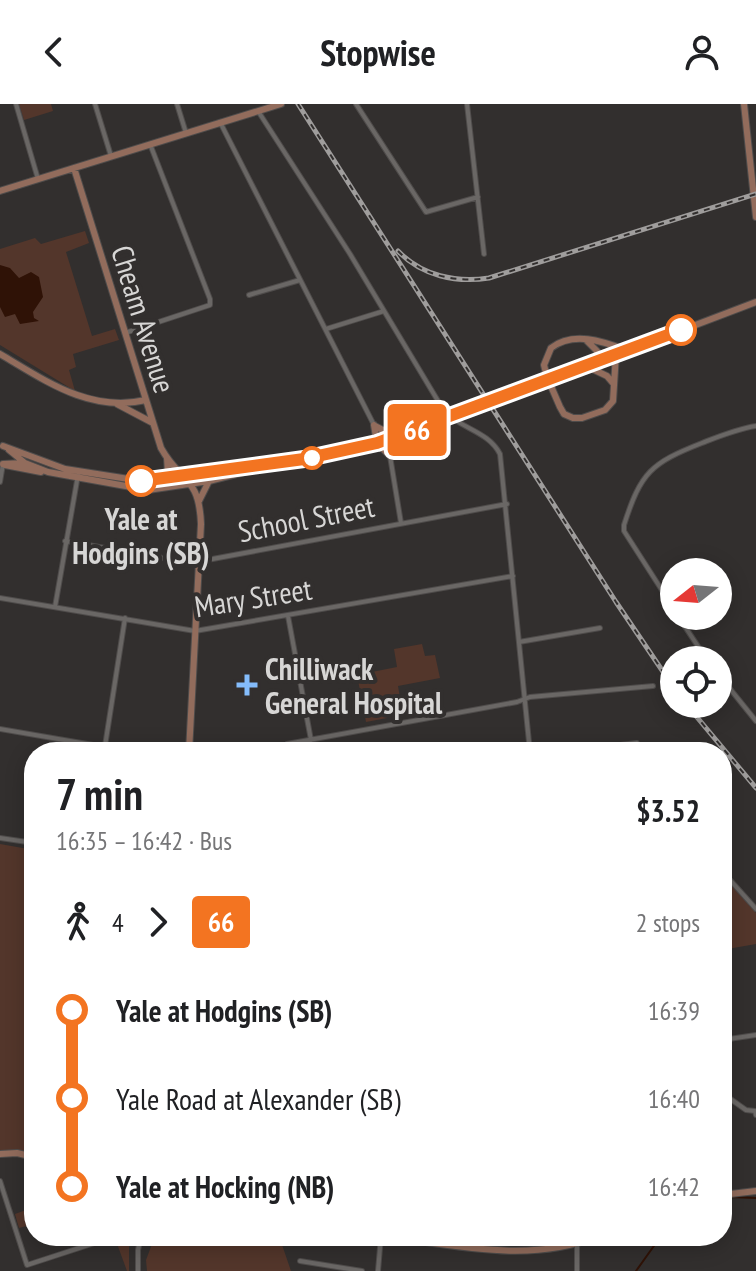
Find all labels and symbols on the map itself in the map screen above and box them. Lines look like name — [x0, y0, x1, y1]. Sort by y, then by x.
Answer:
street label: Cheam Avenue — [103, 240, 185, 398]
unlabelled marker — [666, 315, 696, 345]
line badge: 66 — [381, 404, 453, 456]
unlabelled marker — [301, 447, 323, 469]
marker: Yale at Hodgins (SB) — [126, 466, 156, 496]
street label: School Street — [235, 486, 378, 550]
place label: Yale at Hodgins (SB) — [72, 499, 210, 572]
north arrow — [660, 558, 732, 630]
street label: Mary Street — [192, 568, 315, 626]
place label: Chilliwack General Hospital — [265, 649, 443, 722]
marker: Chilliwack General Hospital — [236, 674, 258, 696]

